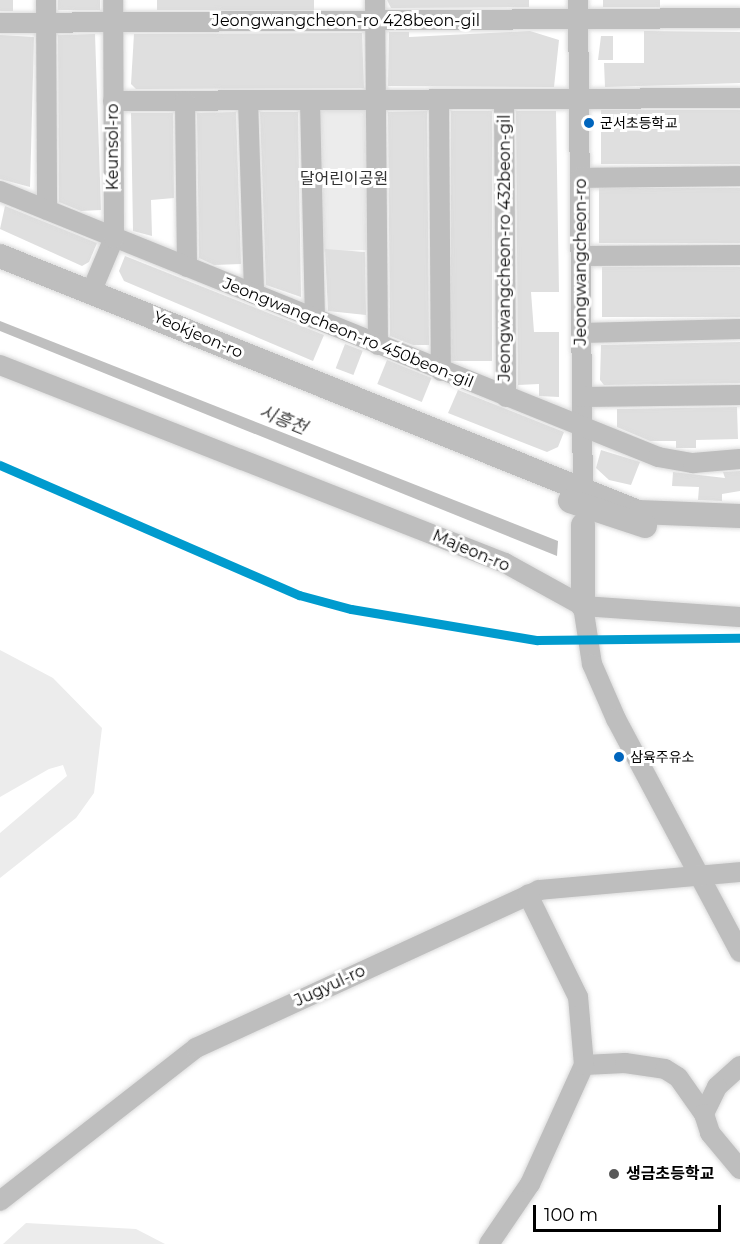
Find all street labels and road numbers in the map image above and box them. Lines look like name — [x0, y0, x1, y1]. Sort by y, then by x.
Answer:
street label: Jeongwangcheon-ro 428beon-gil — [212, 11, 480, 31]
street label: Keunsol-ro — [103, 104, 123, 190]
street label: Jeongwangcheon-ro 432beon-gil — [495, 115, 515, 381]
street label: Jeongwangcheon-ro — [571, 178, 591, 346]
street label: Jeongwangcheon-ro 450beon-gil — [220, 274, 476, 392]
street label: Yeokjeon-ro — [150, 308, 246, 362]
street label: Majeon-ro — [430, 526, 512, 576]
street label: Jugyul-ro — [292, 961, 368, 1011]

